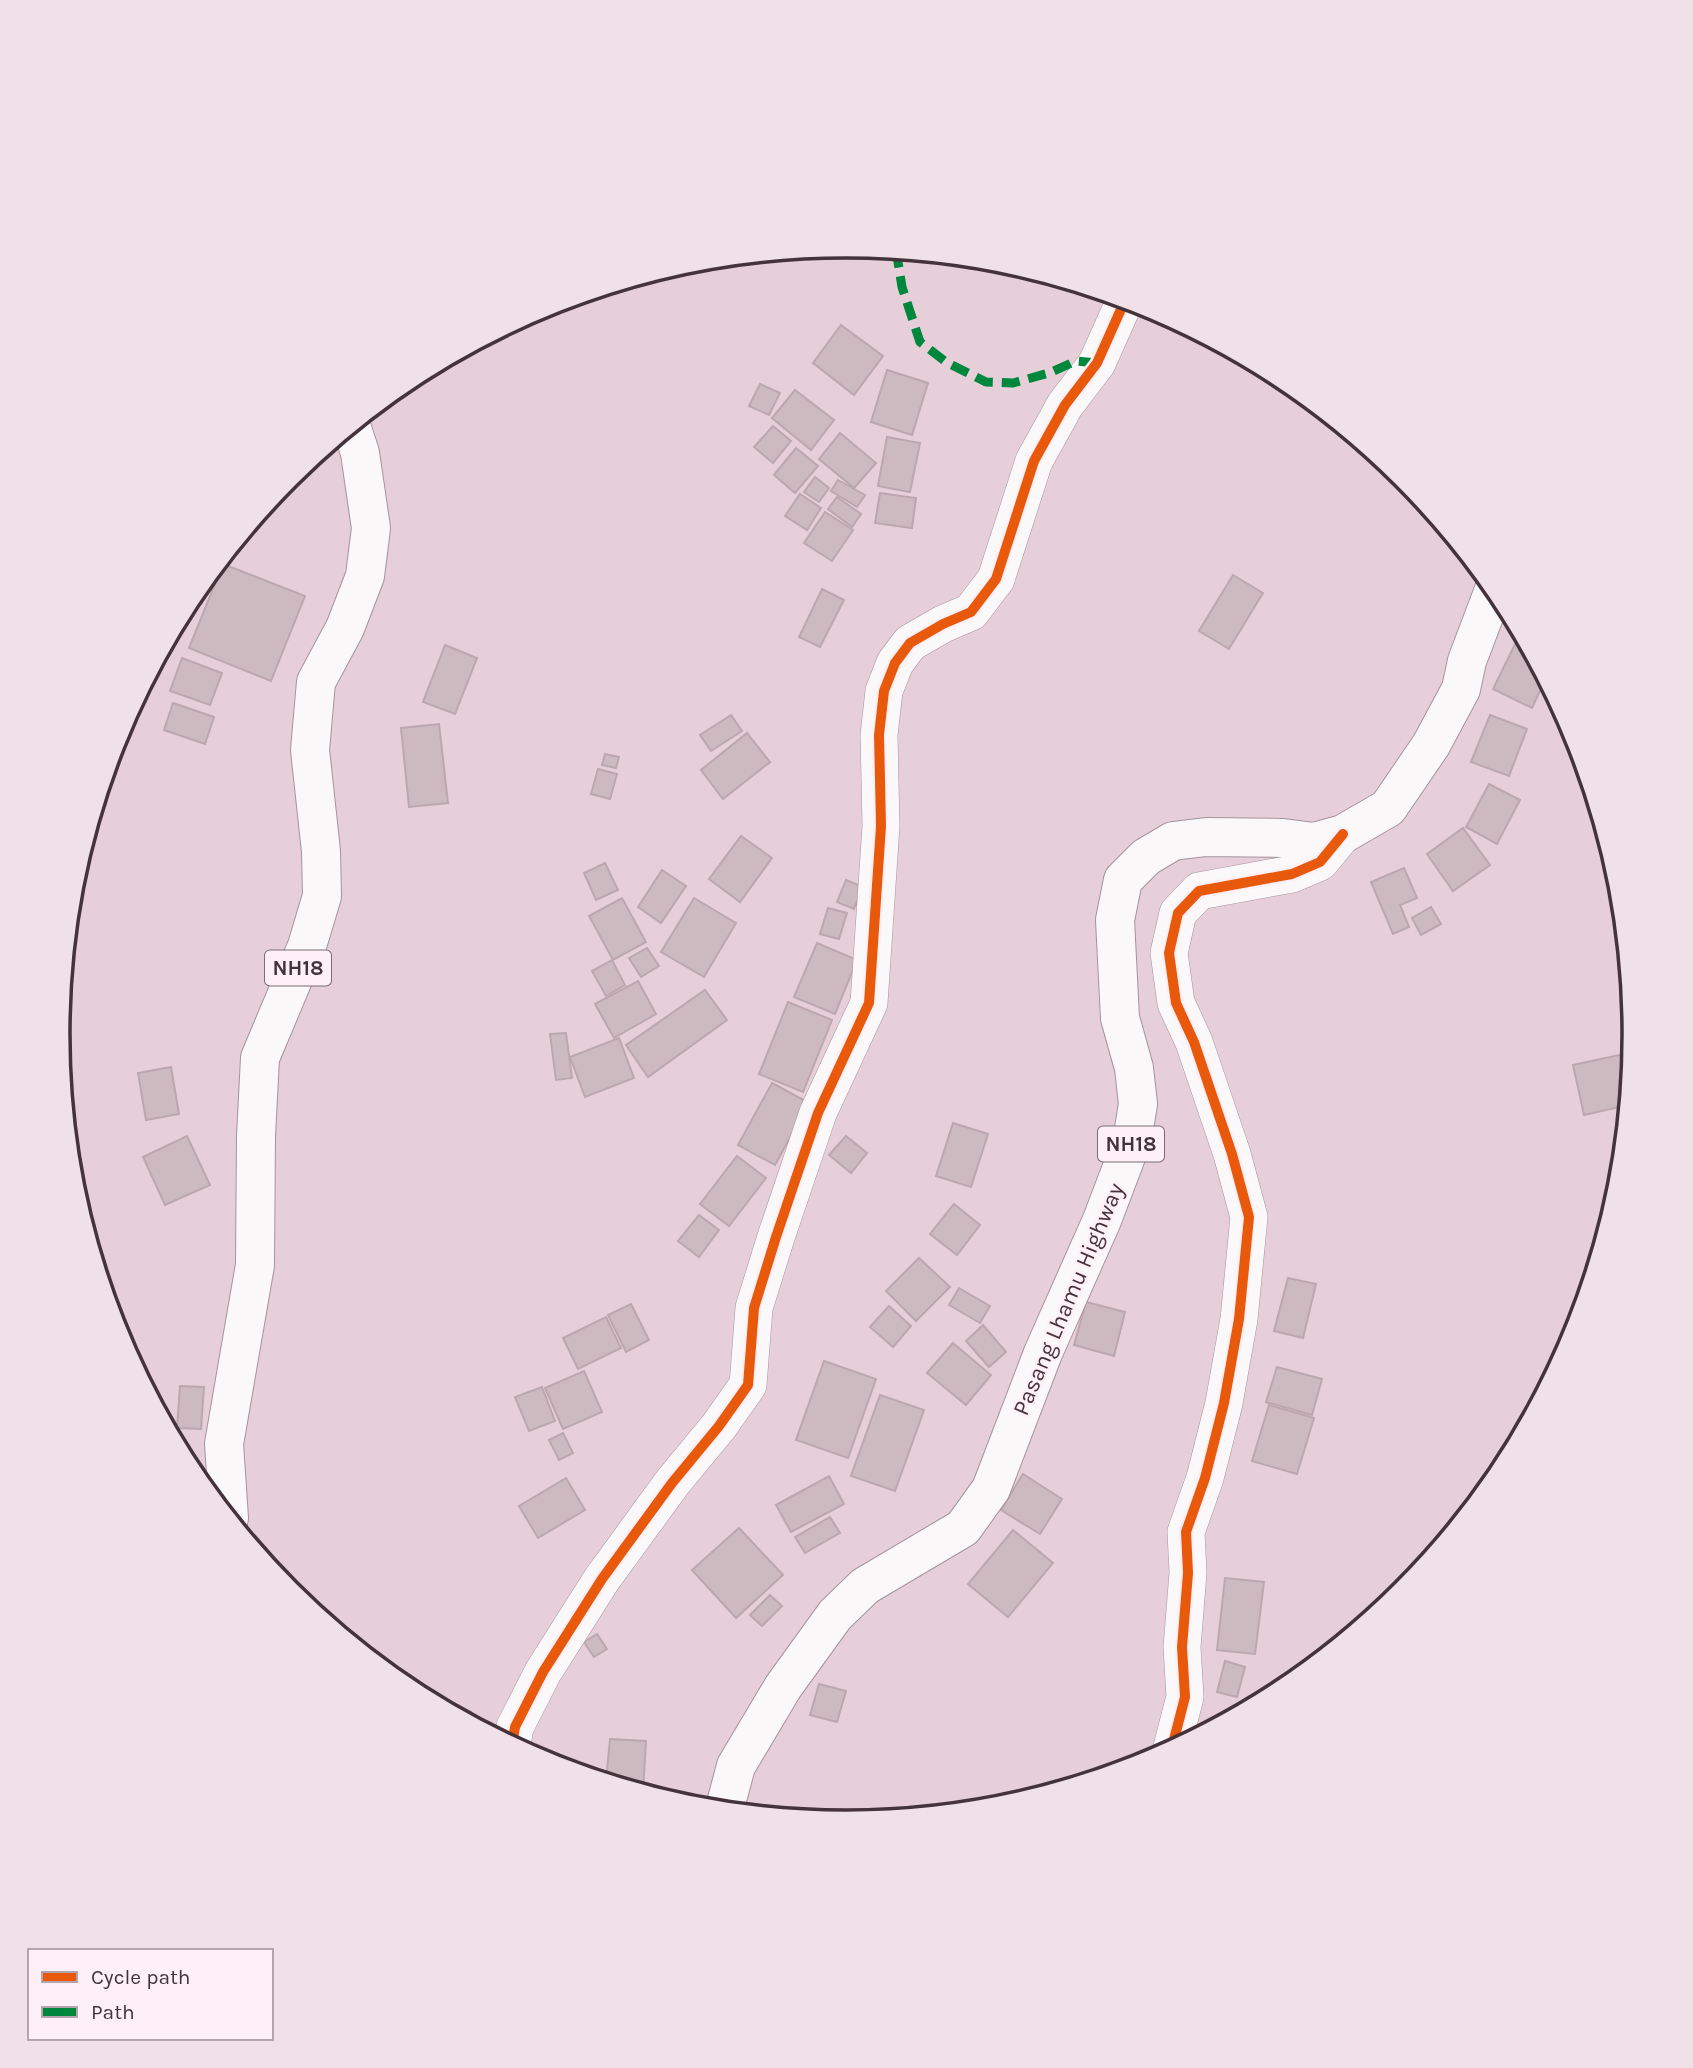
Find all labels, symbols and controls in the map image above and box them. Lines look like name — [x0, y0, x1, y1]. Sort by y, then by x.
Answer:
road number: NH18 — [265, 950, 331, 986]
road number: NH18 — [1098, 1126, 1164, 1162]
street label: Pasang Lhamu Highway — [1007, 1179, 1130, 1419]
legend — [28, 1949, 273, 2040]
text: Cycle path — [91, 1965, 191, 1989]
text: Path — [91, 2000, 135, 2024]

